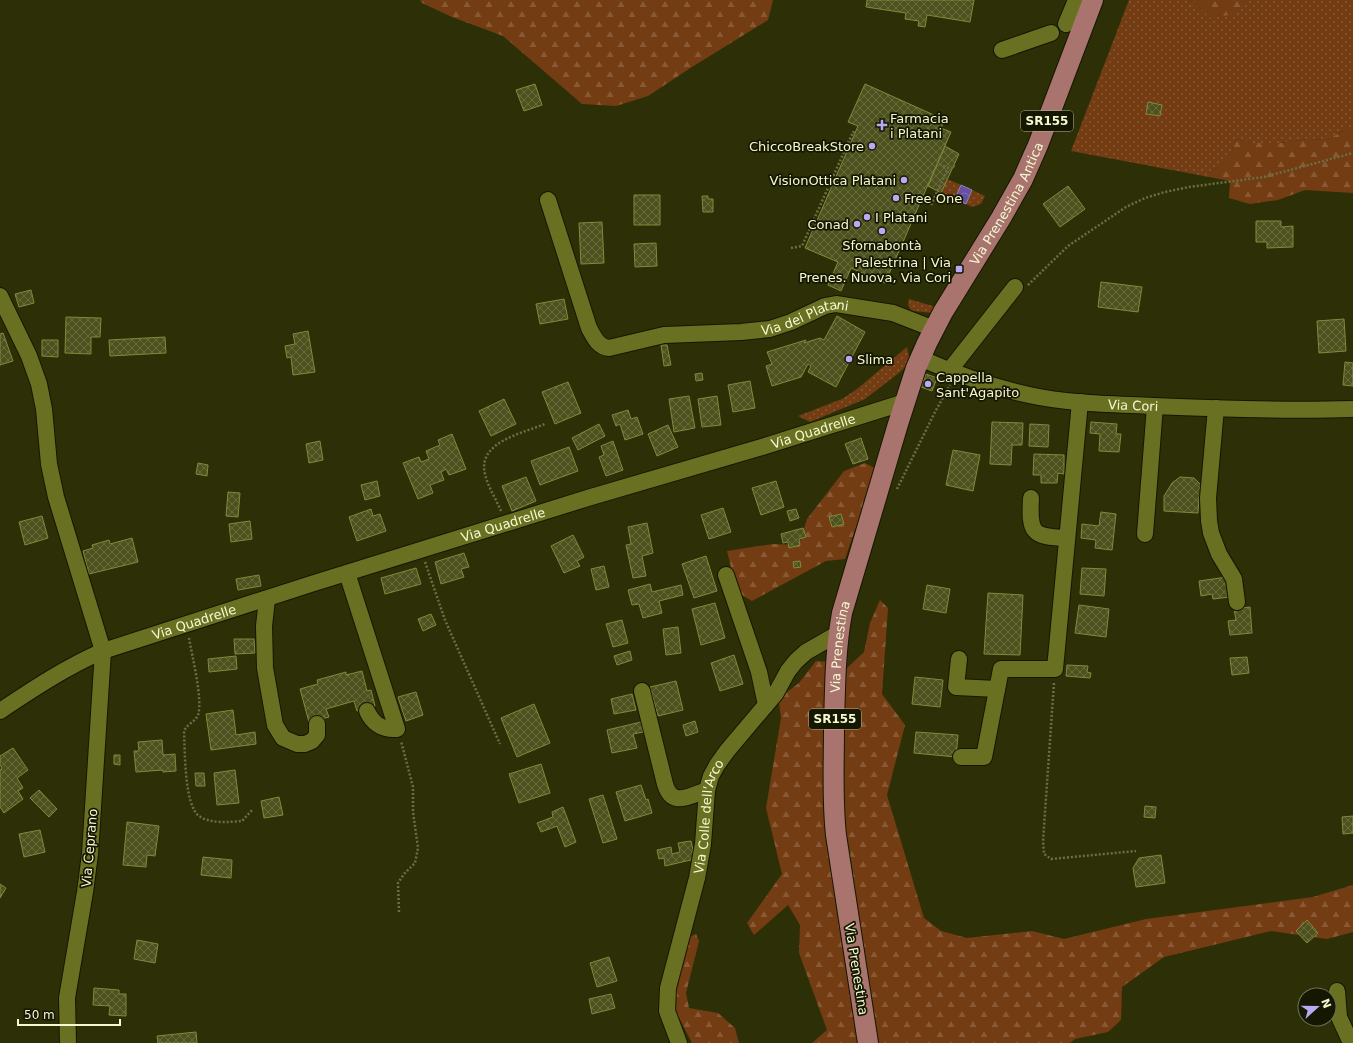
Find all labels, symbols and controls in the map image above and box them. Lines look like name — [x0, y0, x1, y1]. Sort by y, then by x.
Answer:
place label: Farmacia i Platani — [890, 111, 949, 141]
road number: SR155 — [1021, 111, 1073, 131]
marker: Farmacia i Platani — [877, 120, 887, 130]
place label: ChiccoBreakStore — [749, 139, 864, 154]
street label: Via Prenestina Antica — [967, 140, 1046, 268]
marker: ChiccoBreakStore — [867, 141, 877, 151]
place label: VisionOttica Platani — [770, 173, 896, 188]
marker: VisionOttica Platani — [899, 175, 909, 185]
place label: Free One — [904, 191, 962, 206]
marker: Free One — [891, 193, 901, 203]
place label: I Platani — [875, 210, 927, 225]
marker: I Platani — [862, 212, 872, 222]
place label: Conad — [808, 217, 849, 232]
marker: Conad — [852, 219, 862, 229]
marker: Sfornabontà — [877, 226, 887, 236]
place label: Sfornabontà — [842, 238, 922, 253]
place label: Palestrina | Via Prenes. Nuova, Via Cori — [799, 255, 951, 285]
marker: Palestrina | Via Prenes. Nuova, Via Cori — [954, 264, 964, 274]
street label: Via dei Platani — [760, 297, 850, 338]
place label: Slima — [857, 352, 893, 367]
marker: Slima — [844, 354, 854, 364]
place label: Cappella Sant'Agapito — [936, 370, 1019, 400]
marker: Cappella Sant'Agapito — [923, 379, 933, 389]
street label: Via Cori — [1108, 397, 1159, 414]
street label: Via Quadrelle — [770, 411, 857, 452]
street label: Via Quadrelle — [459, 505, 547, 545]
street label: Via Prenestina — [828, 599, 853, 693]
street label: Via Quadrelle — [150, 602, 238, 643]
road number: SR155 — [809, 709, 861, 729]
street label: Via Colle dell'Arco — [691, 756, 727, 875]
street label: Via Ceprano — [79, 808, 100, 888]
street label: Via Prenestina — [842, 922, 871, 1016]
north arrow — [1297, 987, 1337, 1027]
text: N — [1318, 997, 1334, 1010]
scale bar — [18, 1001, 120, 1027]
text: 50 m — [24, 1008, 55, 1022]

